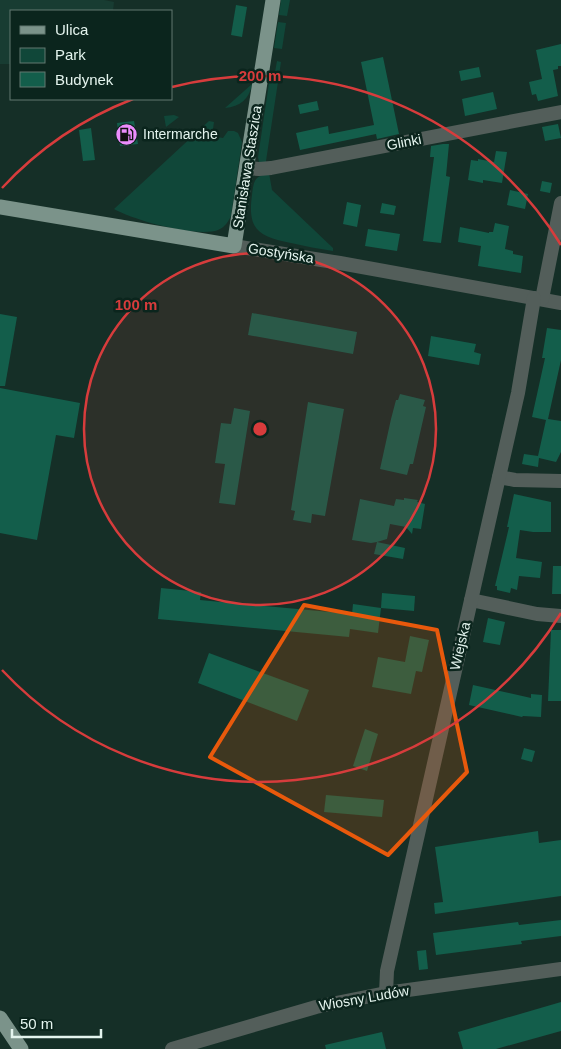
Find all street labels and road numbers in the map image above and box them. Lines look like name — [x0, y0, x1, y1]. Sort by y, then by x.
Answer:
street label: Stanisława Staszica — [229, 104, 265, 230]
street label: Glinki — [385, 131, 423, 153]
street label: Gostyńska — [247, 240, 315, 266]
street label: Wiejska — [447, 620, 473, 672]
street label: Wiosny Ludów — [318, 982, 411, 1014]

